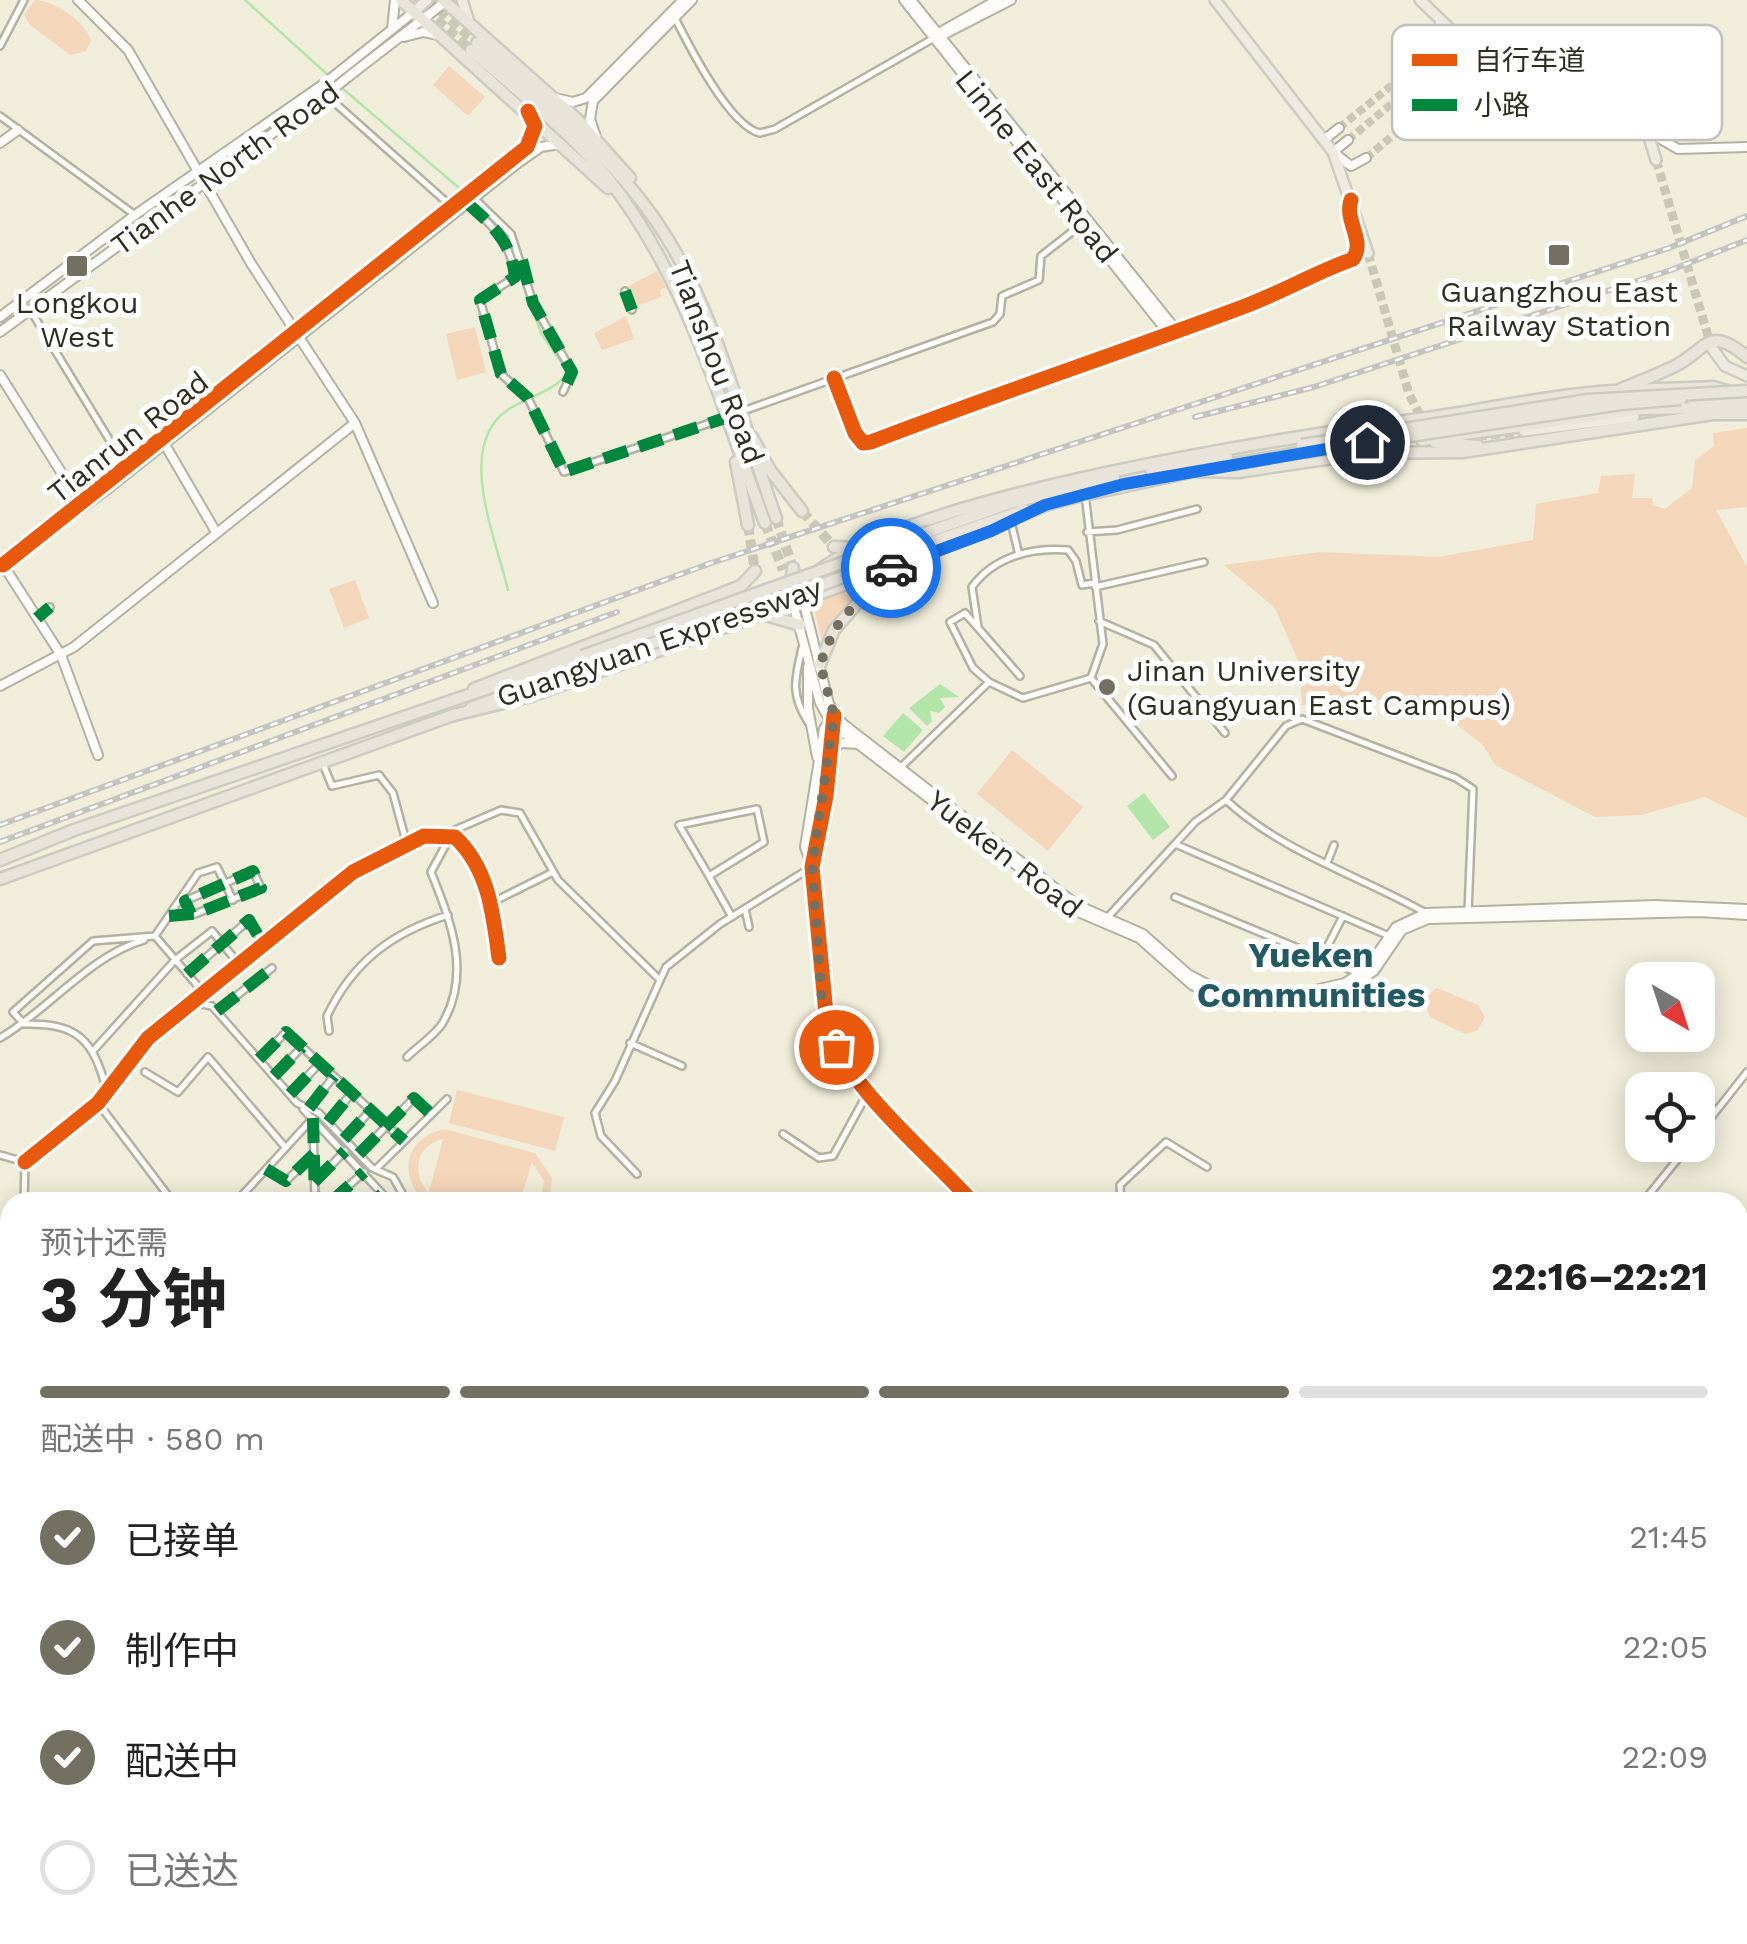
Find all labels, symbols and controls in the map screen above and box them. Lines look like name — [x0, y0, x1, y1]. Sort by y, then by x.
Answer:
legend — [1392, 25, 1722, 140]
text: 自行车道 — [1474, 44, 1586, 77]
street label: Linhe East Road — [948, 62, 1126, 270]
street label: Tianhe North Road — [104, 74, 346, 262]
text: 小路 — [1474, 89, 1530, 122]
marker: Guangzhou East Railway Station — [1546, 242, 1572, 268]
marker: Longkou West — [64, 253, 90, 279]
street label: Tianshou Road — [662, 255, 772, 469]
place label: Guangzhou East Railway Station — [1440, 274, 1678, 343]
place label: Longkou West — [16, 285, 139, 354]
street label: Tianrun Road — [41, 364, 215, 510]
pin — [1325, 400, 1410, 485]
icon: home — [1340, 415, 1395, 470]
courier — [841, 518, 941, 618]
icon: car — [864, 541, 919, 596]
street label: Guangyuan Expressway — [492, 570, 827, 714]
place label: Jinan University (Guangyuan East Campus) — [1127, 653, 1511, 722]
marker: Jinan University (Guangyuan East Campus) — [1096, 676, 1118, 698]
street label: Yueken Road — [920, 783, 1090, 925]
district label: Yueken Communities — [1197, 934, 1425, 1016]
north arrow — [1625, 962, 1715, 1052]
map controls — [1625, 962, 1715, 1162]
pin — [794, 1005, 879, 1090]
icon: bag — [809, 1020, 864, 1075]
button: locate — [1625, 1072, 1715, 1162]
text: 预计还需 — [40, 1224, 168, 1262]
text: 22:16–22:21 — [1491, 1255, 1708, 1299]
text: 3 分钟 — [40, 1262, 227, 1338]
text: 配送中 · 580 m — [40, 1420, 265, 1458]
icon: check — [40, 1510, 95, 1565]
text: 21:45 — [1629, 1518, 1708, 1556]
text: 已接单 — [125, 1519, 239, 1563]
icon: check — [40, 1620, 95, 1675]
text: 22:05 — [1623, 1628, 1708, 1666]
text: 制作中 — [125, 1629, 239, 1673]
icon: check — [40, 1730, 95, 1785]
text: 22:09 — [1622, 1738, 1708, 1776]
text: 配送中 — [125, 1739, 239, 1783]
text: 已送达 — [125, 1849, 239, 1893]

